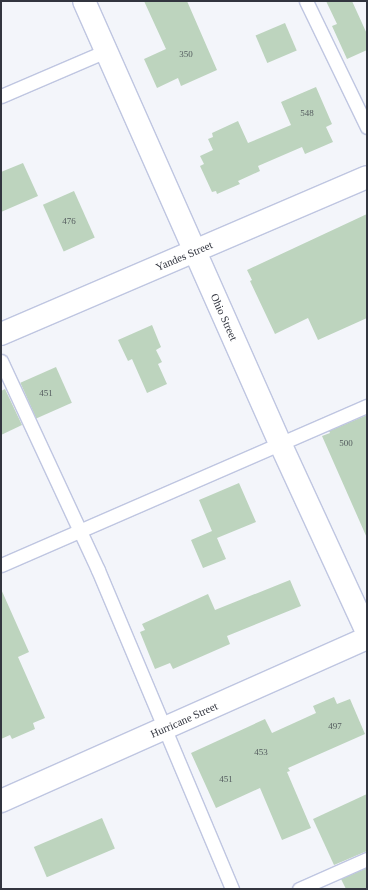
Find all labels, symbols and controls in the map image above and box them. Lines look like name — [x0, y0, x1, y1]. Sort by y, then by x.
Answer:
house number: 350 — [179, 49, 193, 59]
house number: 548 — [300, 108, 314, 118]
house number: 476 — [62, 216, 76, 226]
street label: Yandes Street — [154, 238, 214, 274]
street label: Ohio Street — [208, 291, 240, 343]
house number: 451 — [39, 388, 53, 398]
house number: 500 — [339, 438, 353, 448]
street label: Hurricane Street — [148, 699, 220, 741]
house number: 497 — [328, 721, 342, 731]
house number: 453 — [254, 747, 268, 757]
house number: 451 — [219, 774, 233, 784]

